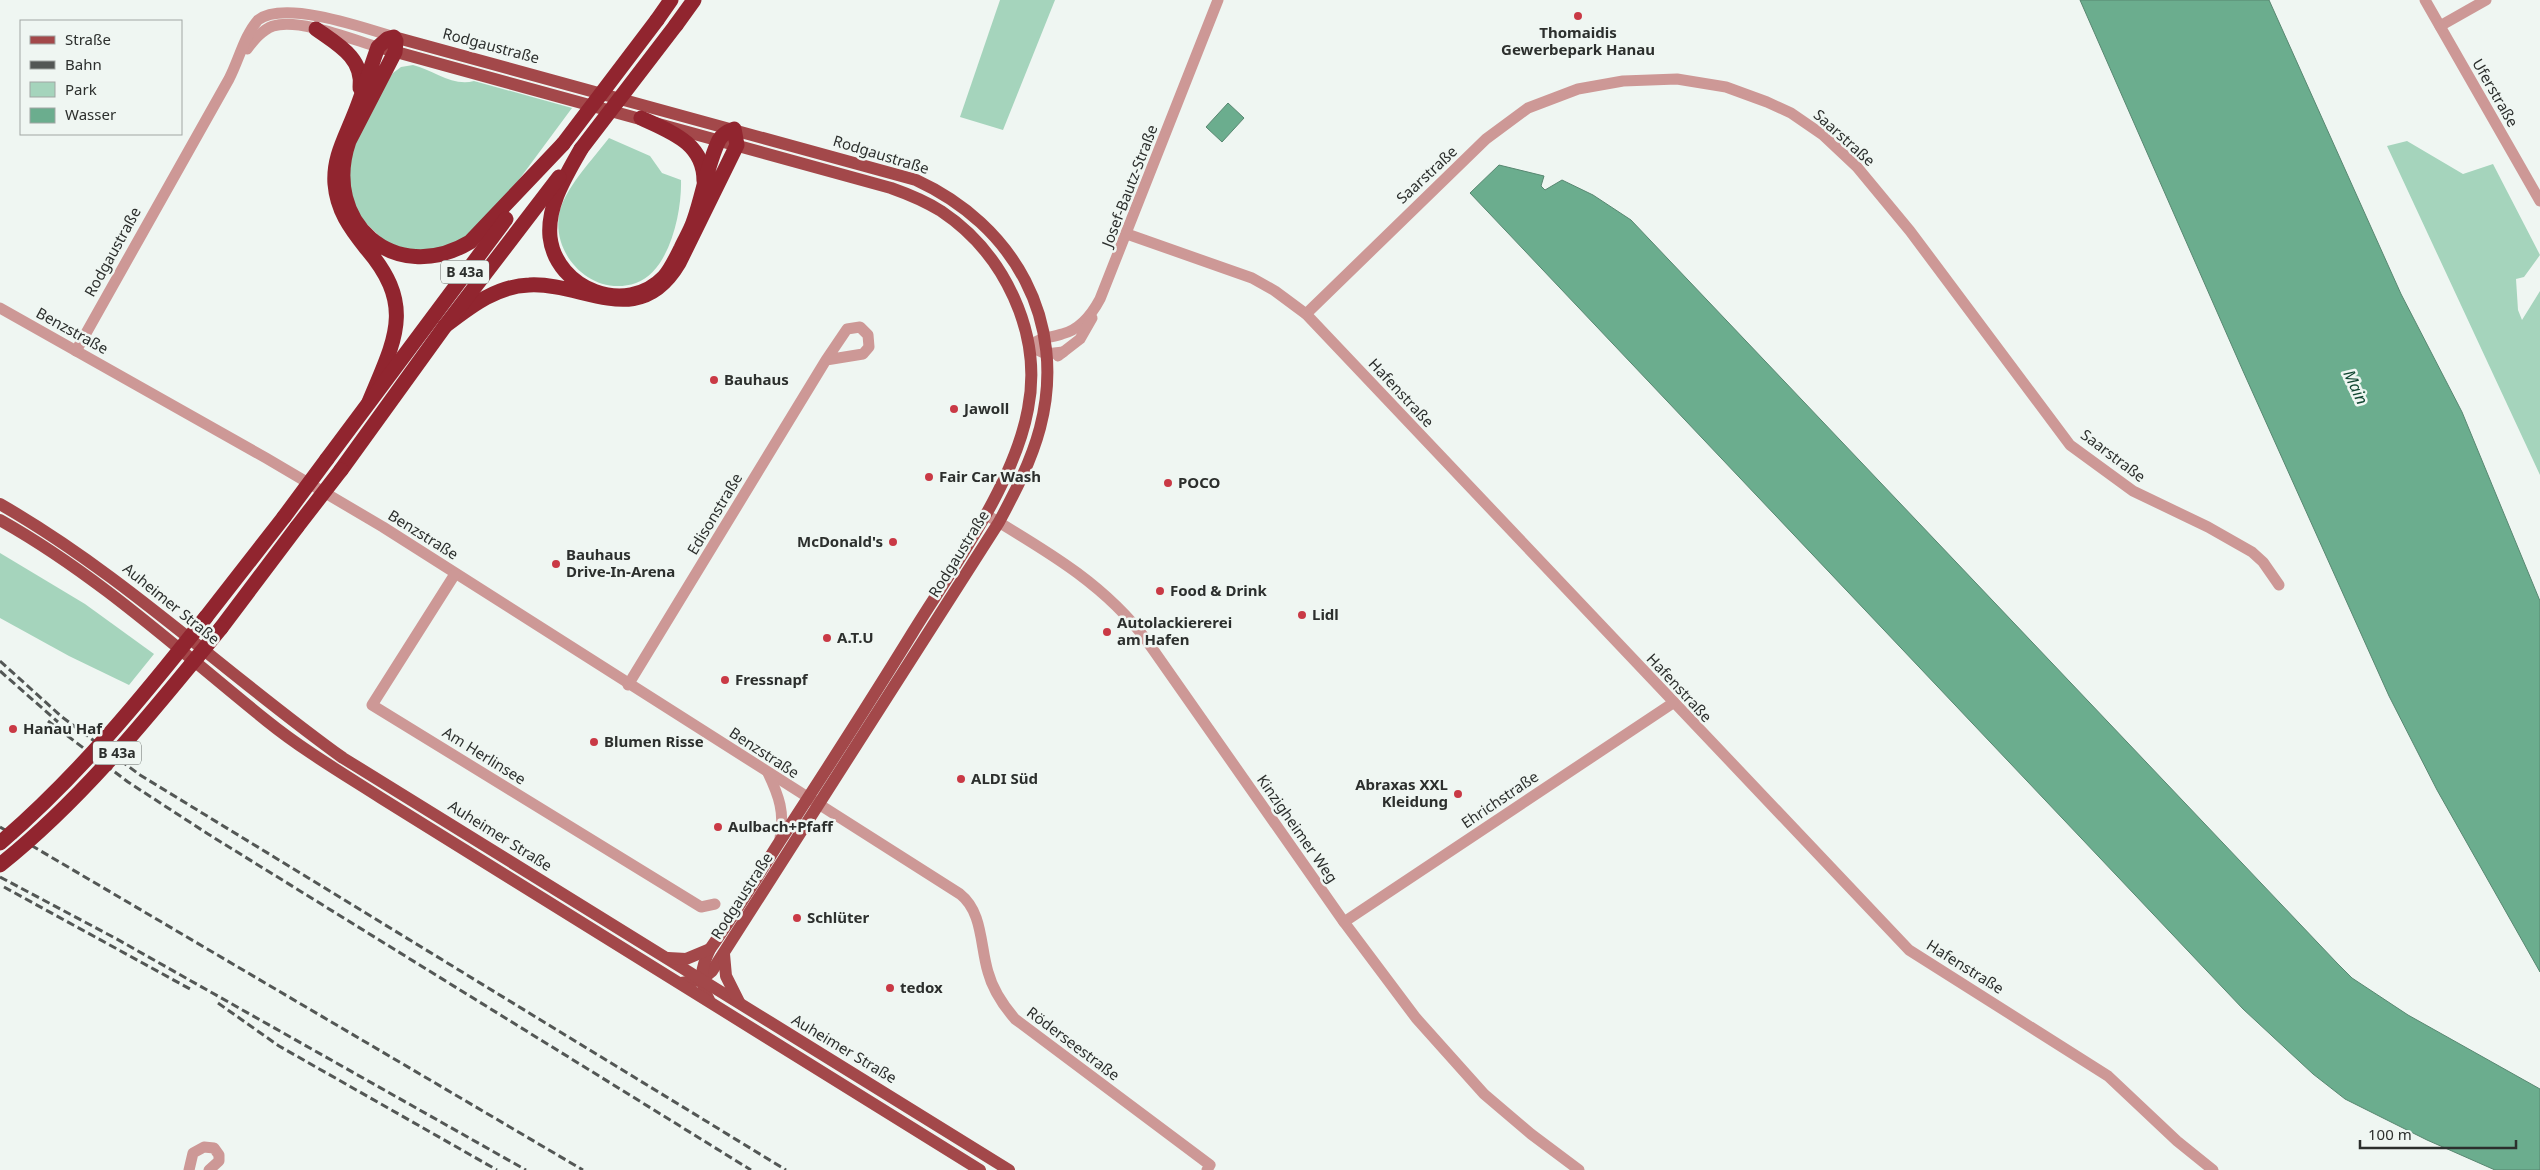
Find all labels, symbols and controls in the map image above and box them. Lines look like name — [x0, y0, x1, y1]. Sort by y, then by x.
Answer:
marker: Thomaidis Gewerbepark Hanau — [1572, 10, 1584, 22]
legend — [20, 20, 182, 135]
place label: Thomaidis Gewerbepark Hanau — [1501, 22, 1655, 59]
street label: Rodgaustraße — [441, 23, 542, 68]
text: Straße — [65, 29, 111, 49]
text: Bahn — [65, 54, 102, 74]
street label: Uferstraße — [2468, 55, 2523, 130]
text: Park — [65, 79, 97, 99]
text: Wasser — [65, 104, 116, 124]
street label: Saarstraße — [1810, 104, 1880, 170]
street label: Josef-Bautz-Straße — [1096, 122, 1162, 252]
street label: Rodgaustraße — [831, 130, 932, 178]
street label: Saarstraße — [1392, 141, 1461, 208]
street label: Rodgaustraße — [79, 203, 145, 300]
road number: B 43a — [441, 260, 489, 284]
street label: Benzstraße — [33, 302, 112, 358]
street label: Hafenstraße — [1365, 354, 1439, 431]
water label: Main — [2338, 366, 2374, 408]
place label: Bauhaus — [724, 369, 789, 389]
marker: Bauhaus — [708, 374, 720, 386]
place label: Jawoll — [962, 398, 1009, 418]
marker: Jawoll — [948, 403, 960, 415]
street label: Saarstraße — [2077, 424, 2150, 486]
place label: Fair Car Wash — [939, 466, 1041, 486]
street label: Edisonstraße — [682, 469, 746, 558]
marker: Fair Car Wash — [923, 471, 935, 483]
place label: POCO — [1178, 472, 1221, 492]
marker: POCO — [1162, 477, 1174, 489]
street label: Benzstraße — [385, 505, 462, 564]
street label: Rodgaustraße — [923, 506, 993, 601]
place label: McDonald's — [797, 531, 883, 551]
marker: McDonald's — [887, 536, 899, 548]
place label: Bauhaus Drive-In-Arena — [566, 544, 675, 581]
street label: Auheimer Straße — [119, 558, 224, 648]
marker: Bauhaus Drive-In-Arena — [550, 558, 562, 570]
place label: Food & Drink — [1170, 580, 1267, 600]
marker: Food & Drink — [1154, 585, 1166, 597]
place label: Lidl — [1312, 604, 1339, 624]
marker: Lidl — [1296, 609, 1308, 621]
place label: Autolackiererei am Hafen — [1117, 612, 1232, 649]
marker: Autolackiererei am Hafen — [1101, 626, 1113, 638]
place label: A.T.U — [837, 627, 874, 647]
marker: A.T.U — [821, 632, 833, 644]
street label: Hafenstraße — [1643, 649, 1717, 726]
place label: Fressnapf — [735, 669, 809, 689]
marker: Fressnapf — [719, 674, 731, 686]
place label: Hanau Haf — [23, 718, 103, 738]
street label: Am Herlinsee — [439, 722, 530, 789]
street label: Benzstraße — [726, 722, 803, 782]
marker: Hanau Haf — [7, 723, 19, 735]
place label: Blumen Risse — [604, 731, 704, 751]
marker: Blumen Risse — [588, 736, 600, 748]
road number: B 43a — [93, 741, 141, 764]
street label: Ehrichstraße — [1457, 766, 1542, 832]
place label: ALDI Süd — [971, 768, 1038, 788]
street label: Kinzigheimer Weg — [1253, 770, 1343, 887]
marker: ALDI Süd — [955, 773, 967, 785]
place label: Abraxas XXL Kleidung — [1355, 774, 1448, 811]
marker: Abraxas XXL Kleidung — [1452, 788, 1464, 800]
street label: Auheimer Straße — [445, 795, 556, 875]
place label: Aulbach+Pfaff — [728, 816, 834, 836]
marker: Aulbach+Pfaff — [712, 821, 724, 833]
street label: Rodgaustraße — [706, 848, 777, 943]
place label: Schlüter — [807, 907, 869, 927]
marker: Schlüter — [791, 912, 803, 924]
street label: Hafenstraße — [1923, 935, 2008, 998]
place label: tedox — [900, 977, 943, 997]
marker: tedox — [884, 982, 896, 994]
street label: Röderseestraße — [1023, 1002, 1124, 1085]
street label: Auheimer Straße — [788, 1009, 901, 1087]
scale bar — [2360, 1118, 2516, 1150]
text: 100 m — [2368, 1124, 2412, 1144]

